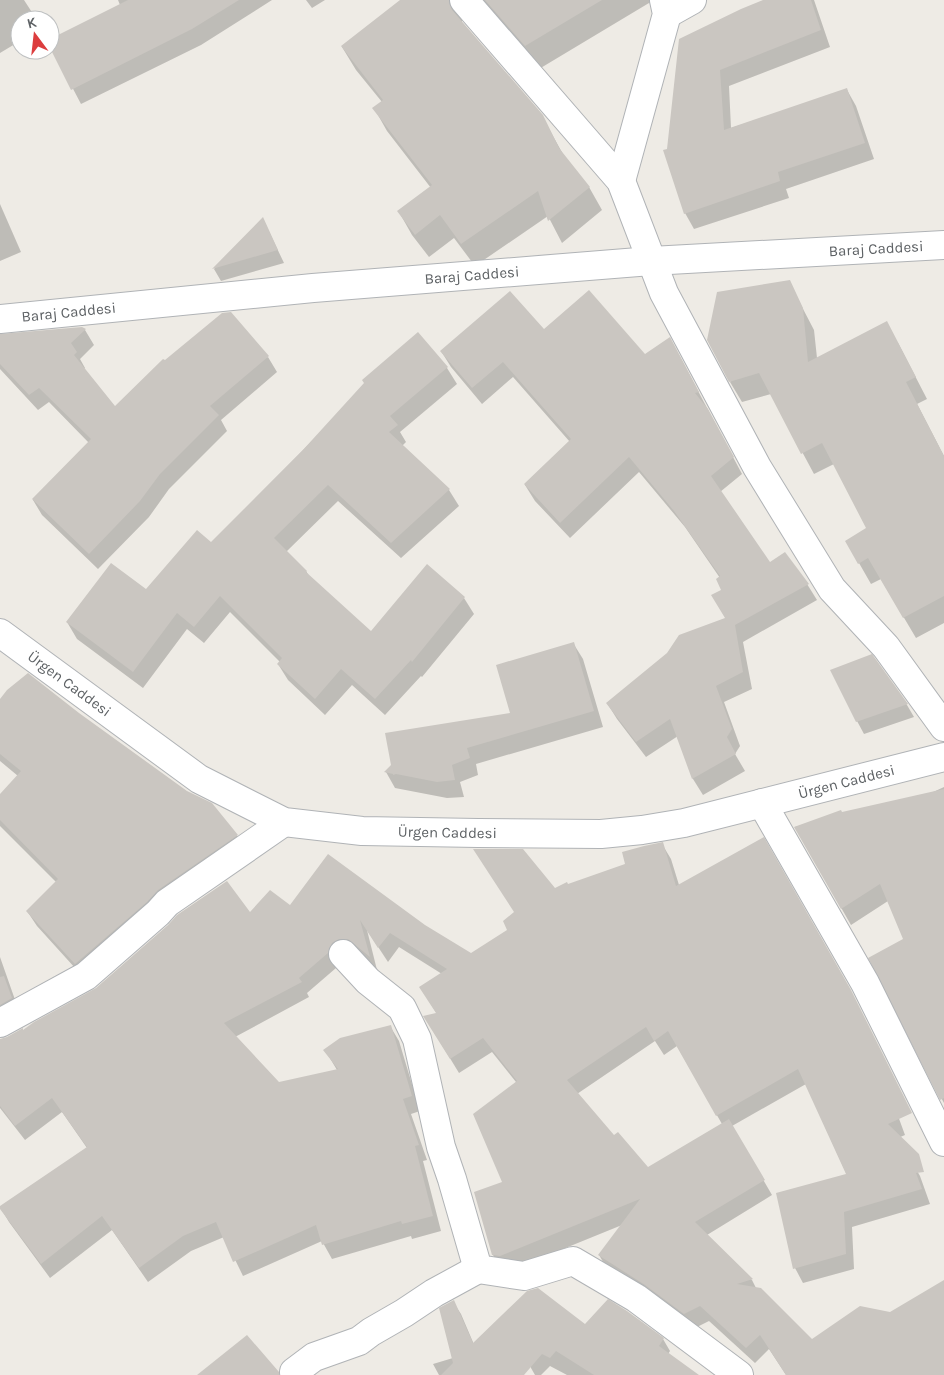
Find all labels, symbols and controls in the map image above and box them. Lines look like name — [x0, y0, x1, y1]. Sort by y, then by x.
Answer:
north arrow — [10, 10, 60, 60]
text: K — [25, 13, 39, 32]
street label: Baraj Caddesi — [828, 237, 924, 260]
street label: Baraj Caddesi — [424, 263, 520, 288]
street label: Baraj Caddesi — [21, 299, 117, 326]
street label: Ürgen Caddesi — [24, 647, 115, 720]
street label: Ürgen Caddesi — [796, 761, 897, 803]
street label: Ürgen Caddesi — [398, 823, 497, 842]

